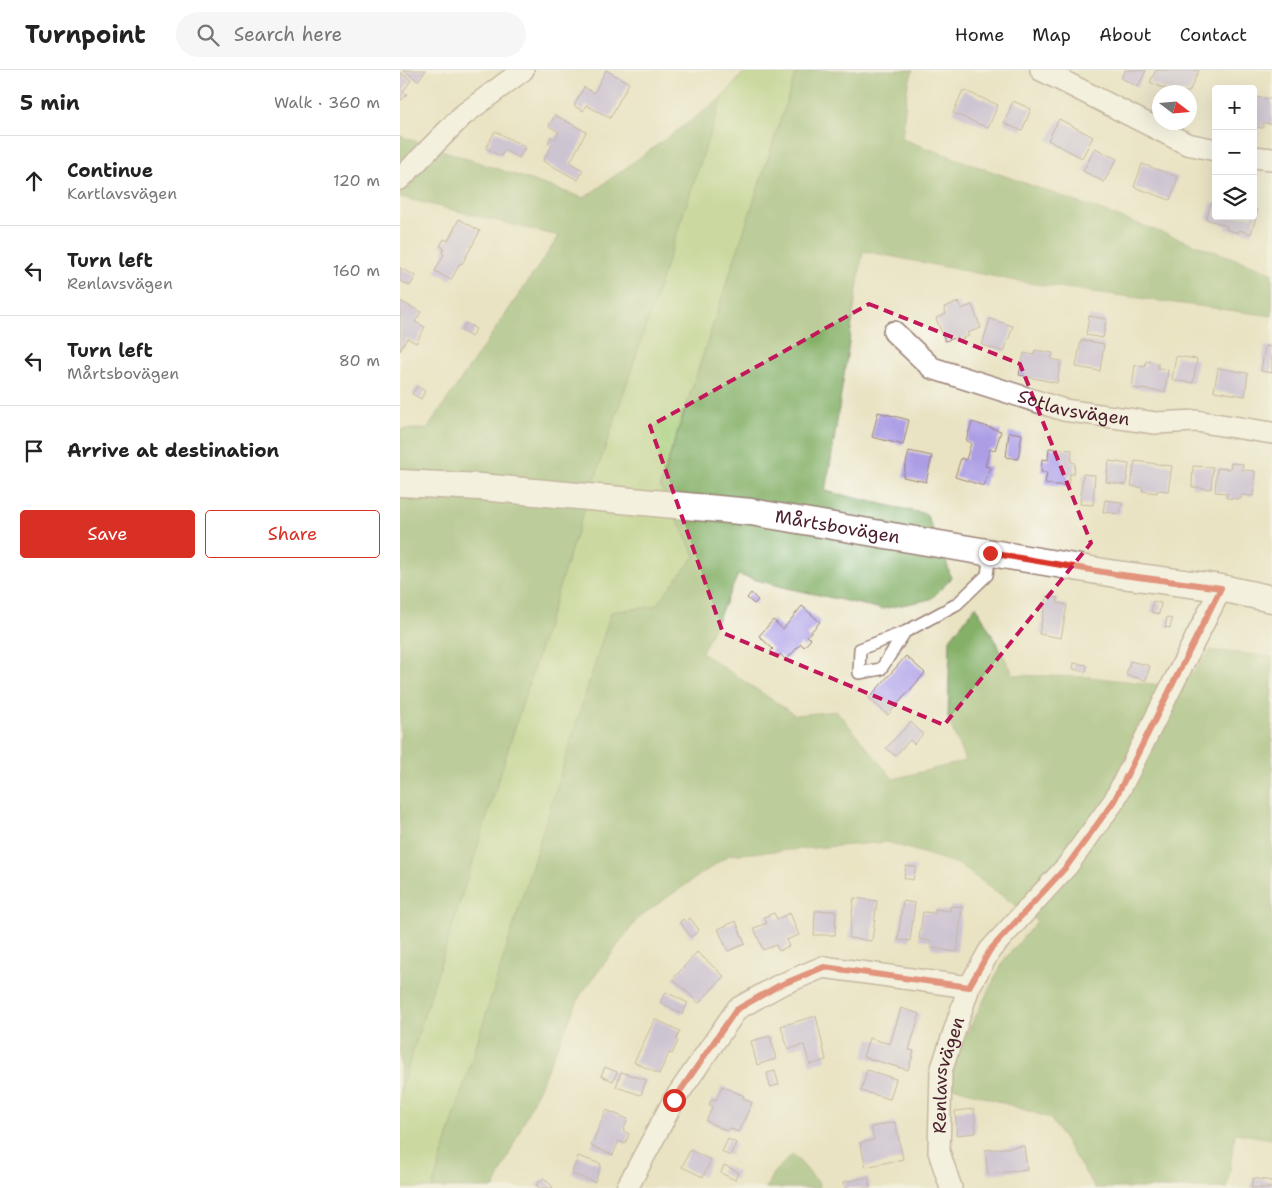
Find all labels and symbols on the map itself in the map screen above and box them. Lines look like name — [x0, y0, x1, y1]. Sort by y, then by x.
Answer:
north arrow — [1152, 85, 1197, 130]
street label: Sotlavsvägen — [1015, 384, 1131, 431]
street label: Mårtsbovägen — [773, 504, 902, 549]
route end — [979, 542, 1002, 565]
street label: Renlavsvägen — [927, 1014, 970, 1134]
route start — [663, 1089, 686, 1112]

